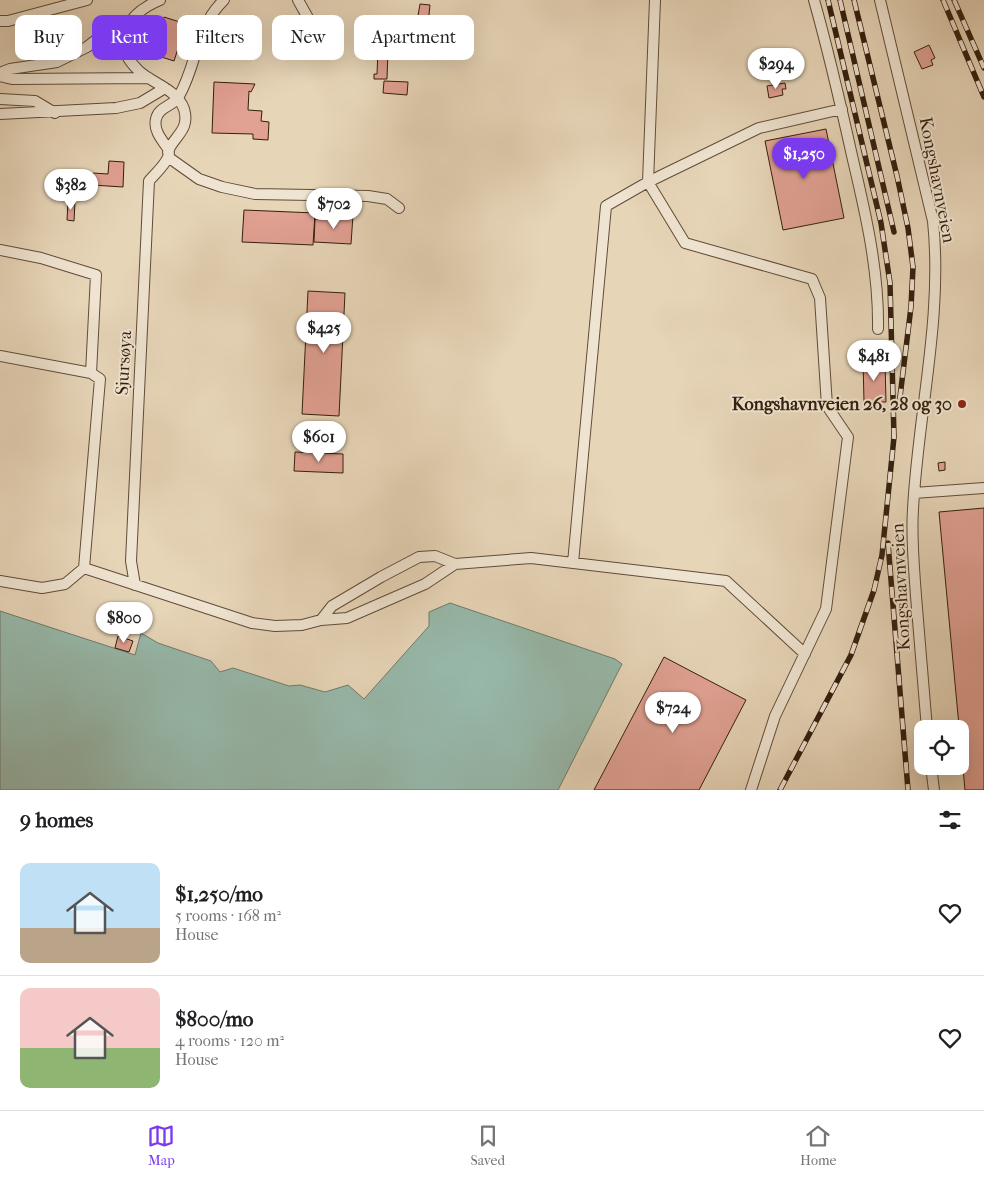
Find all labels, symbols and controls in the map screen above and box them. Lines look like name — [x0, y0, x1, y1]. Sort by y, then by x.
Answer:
chip: Buy — [15, 15, 82, 60]
chip: Rent — [92, 15, 167, 60]
chip: Filters — [177, 15, 262, 60]
chip: New — [272, 15, 344, 60]
chip: Apartment — [354, 15, 474, 60]
pin: $294 — [746, 48, 806, 90]
text: $294 — [759, 54, 793, 73]
street label: Kongshavnveien — [915, 115, 960, 245]
pin: $1,250 — [763, 138, 845, 180]
text: $1,250 — [783, 144, 825, 163]
pin: $382 — [41, 168, 101, 211]
text: $382 — [55, 175, 87, 194]
pin: $702 — [304, 188, 364, 230]
text: $702 — [317, 194, 351, 213]
pin: $425 — [294, 312, 354, 354]
text: $425 — [307, 318, 341, 337]
street label: Sjursøya — [112, 329, 136, 396]
pin: $481 — [844, 340, 904, 382]
text: $481 — [858, 346, 890, 365]
place label: Kongshavnveien 26, 28 og 30 — [732, 394, 952, 415]
marker: Kongshavnveien 26, 28 og 30 — [956, 398, 968, 410]
pin: $601 — [289, 420, 349, 463]
text: $601 — [303, 427, 335, 446]
street label: Kongshavnveien — [887, 522, 915, 651]
pin: $800 — [94, 602, 154, 644]
text: $800 — [107, 608, 141, 627]
pin: $724 — [643, 692, 703, 734]
text: $724 — [656, 698, 690, 717]
map controls — [914, 720, 969, 775]
button: locate — [914, 720, 969, 775]
icon: filters — [936, 806, 964, 834]
text: 9 homes — [20, 808, 93, 832]
text: $1,250/mo — [175, 882, 263, 906]
icon: home — [60, 883, 120, 943]
icon: heart — [936, 899, 964, 927]
text: 5 rooms · 168 m² — [175, 906, 281, 925]
text: House — [175, 925, 218, 944]
text: $800/mo — [175, 1007, 253, 1031]
icon: home — [60, 1008, 120, 1068]
icon: heart — [936, 1024, 964, 1052]
text: 4 rooms · 120 m² — [175, 1031, 284, 1050]
text: House — [175, 1050, 218, 1069]
tab: Map — [147, 1122, 175, 1169]
tab: Saved — [470, 1122, 505, 1169]
tab: Home — [800, 1122, 837, 1169]

